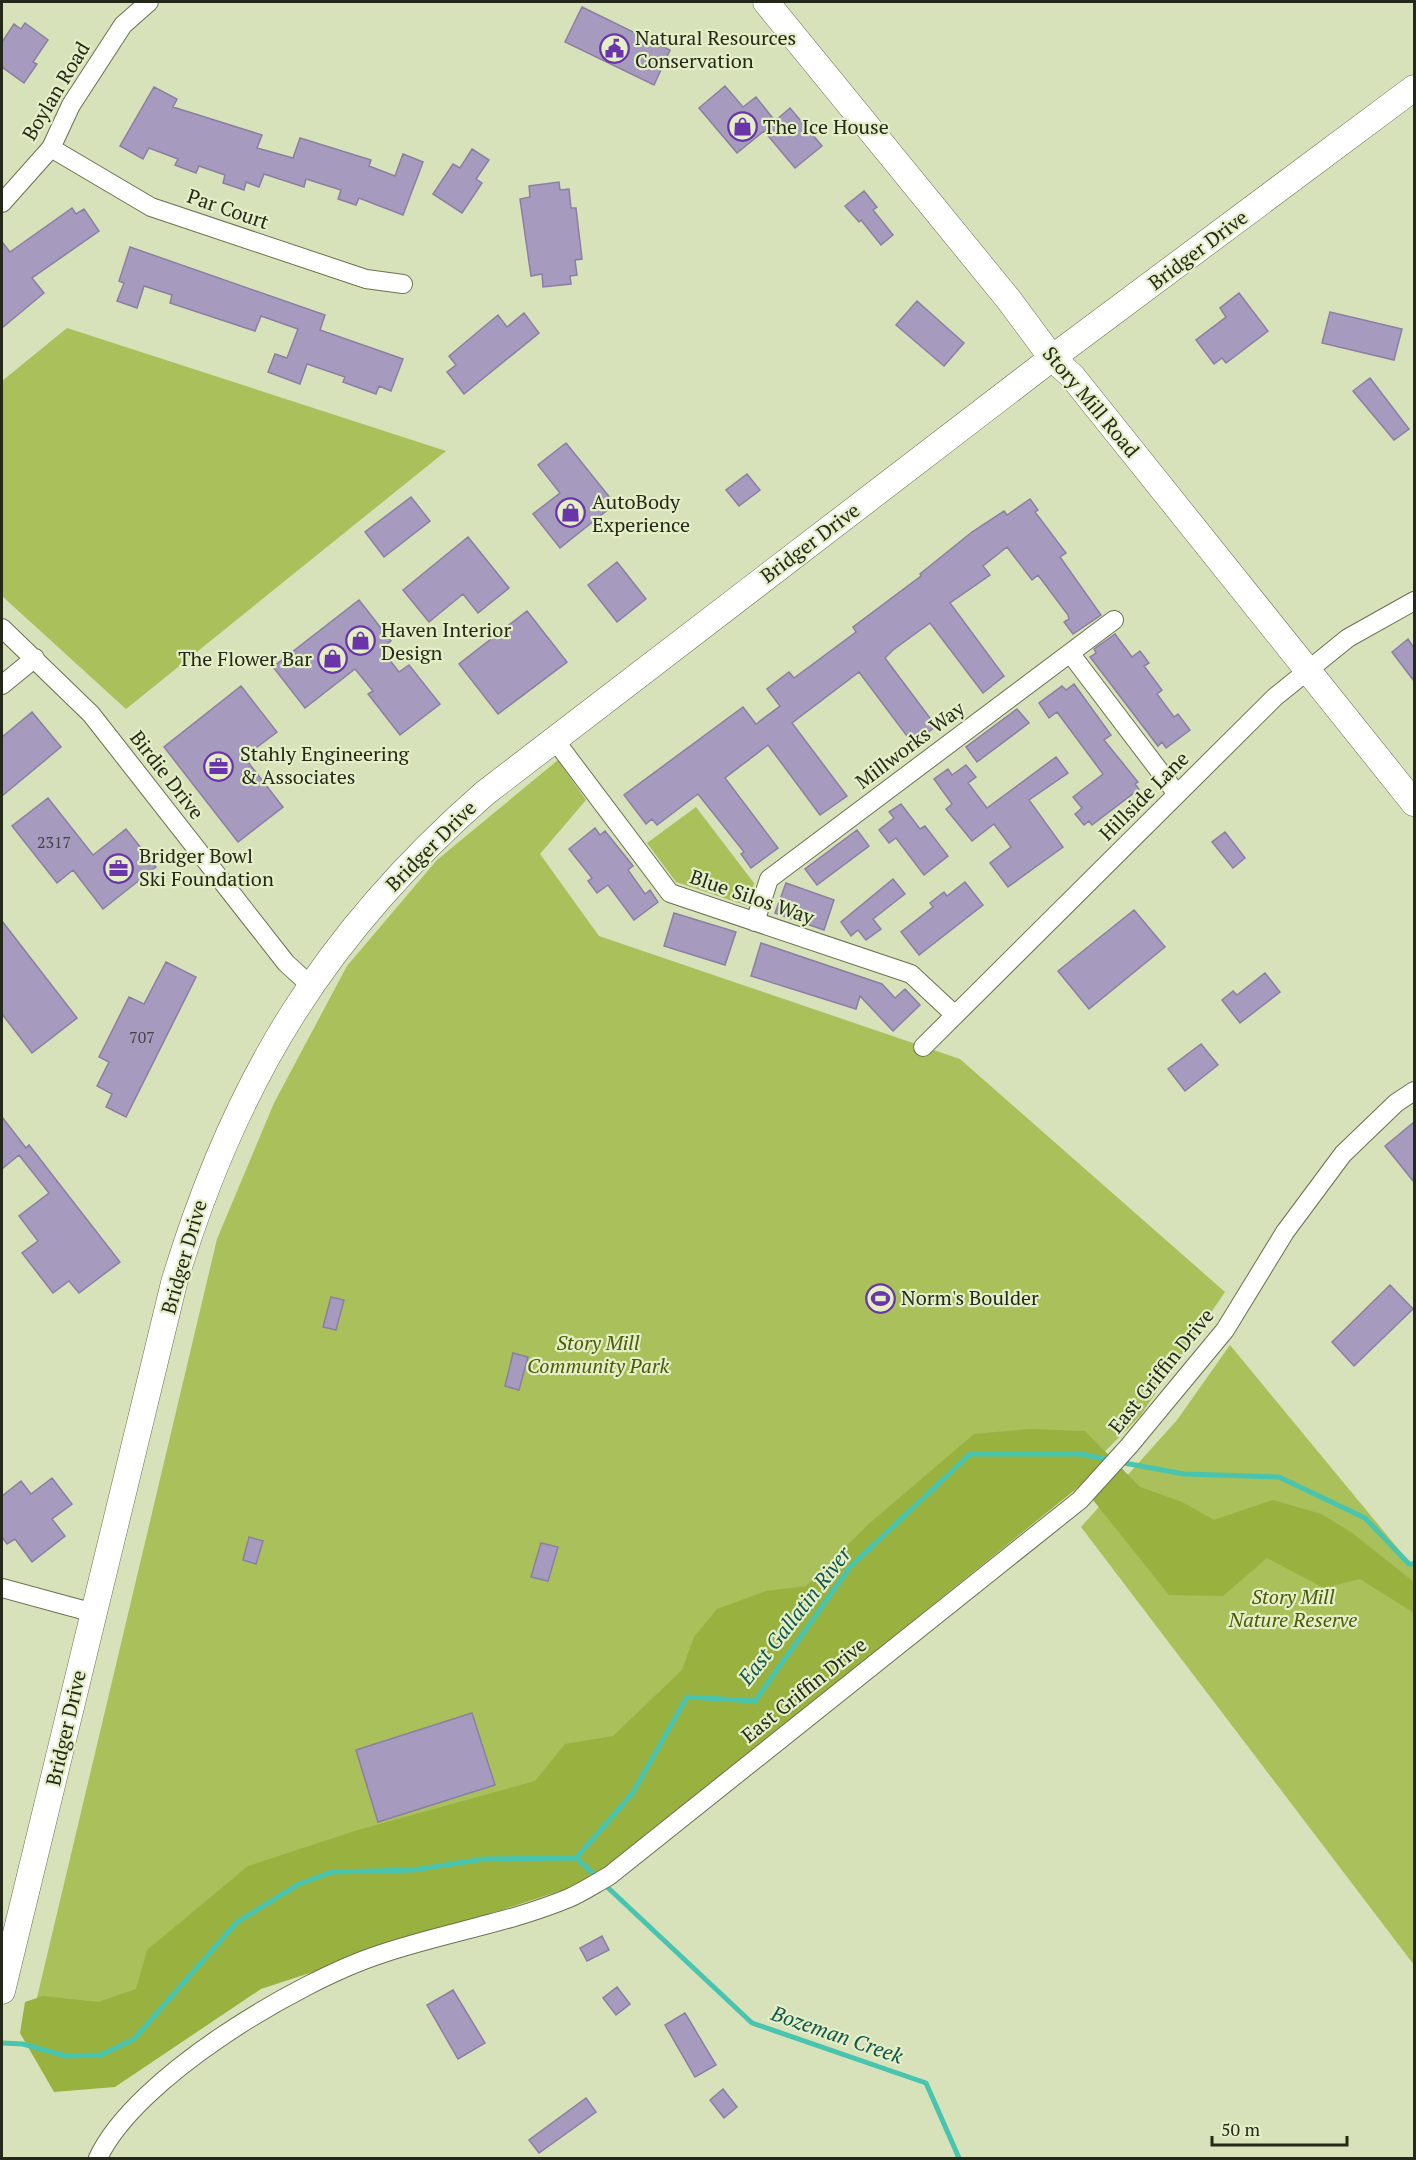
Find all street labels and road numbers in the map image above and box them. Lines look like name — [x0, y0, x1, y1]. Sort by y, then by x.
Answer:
street label: Boylan Road — [16, 36, 96, 145]
street label: Par Court — [184, 182, 273, 235]
street label: Bridger Drive — [1142, 203, 1253, 296]
street label: Story Mill Road — [1037, 341, 1146, 463]
street label: Bridger Drive — [754, 496, 865, 589]
street label: Millworks Way — [850, 694, 970, 794]
street label: Birdie Drive — [124, 725, 211, 825]
street label: Hillside Lane — [1093, 745, 1194, 846]
street label: Bridger Drive — [379, 794, 482, 897]
street label: Blue Silos Way — [686, 863, 819, 931]
street label: Bridger Drive — [154, 1196, 213, 1317]
street label: East Griffin Drive — [1102, 1303, 1219, 1439]
street label: East Griffin Drive — [736, 1631, 872, 1748]
street label: Bridger Drive — [39, 1667, 92, 1788]

